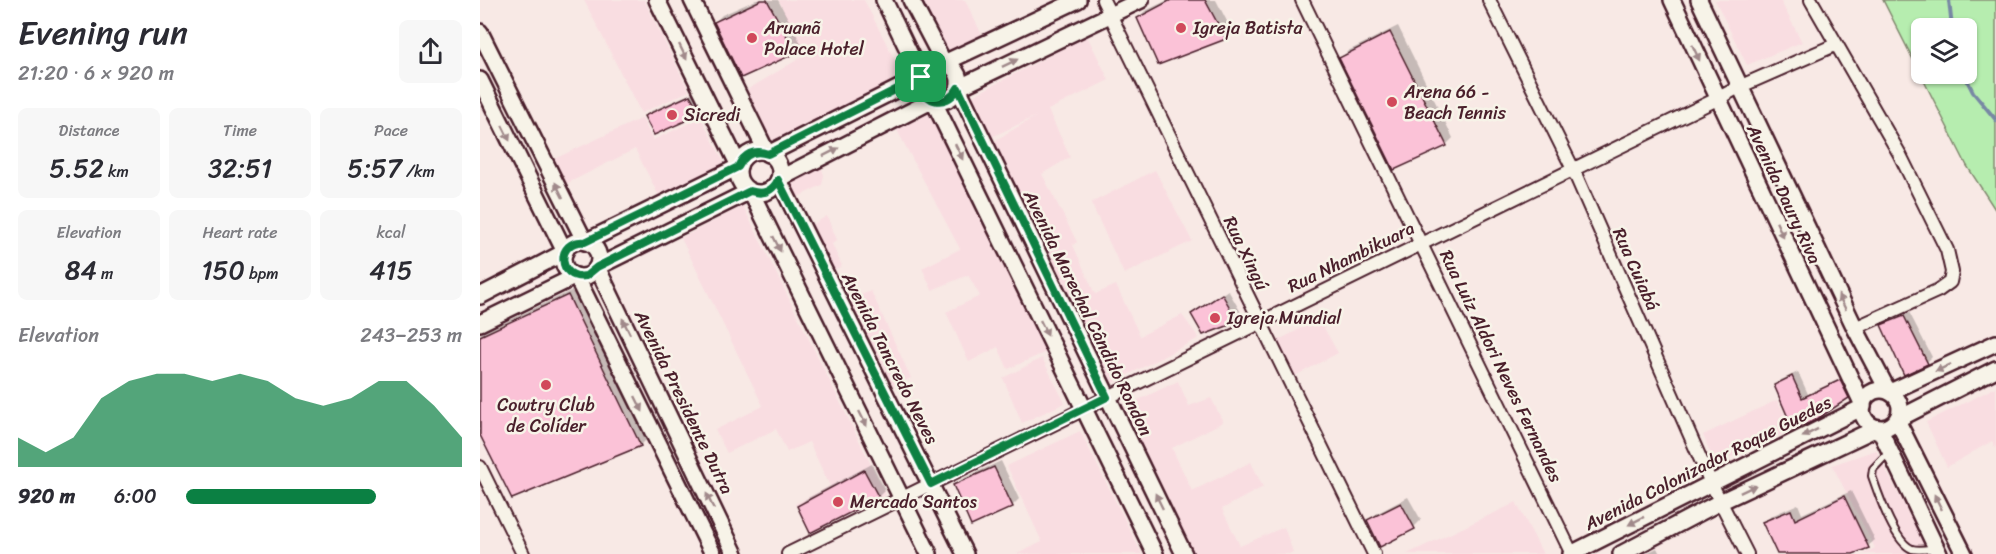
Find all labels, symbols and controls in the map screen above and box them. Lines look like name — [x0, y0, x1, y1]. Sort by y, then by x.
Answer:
text: Evening run — [18, 4, 188, 62]
place label: Aruanã Palace Hotel — [763, 12, 865, 65]
place label: Igreja Batista — [1192, 12, 1304, 44]
map controls — [1911, 18, 1977, 84]
button: layers — [1911, 18, 1977, 84]
button: share — [399, 20, 462, 83]
marker: Igreja Batista — [1174, 21, 1188, 35]
marker: Aruanã Palace Hotel — [745, 31, 759, 45]
one-way arrow — [678, 44, 687, 61]
one-way arrow — [1692, 45, 1701, 62]
pin — [895, 51, 946, 102]
text: 21:20 · 6 × 920 m — [18, 56, 174, 91]
one-way arrow — [1002, 58, 1019, 67]
icon: arrive — [904, 60, 937, 93]
place label: Arena 66 - Beach Tennis — [1403, 76, 1507, 129]
marker: Arena 66 - Beach Tennis — [1385, 95, 1399, 109]
place label: Sicredi — [684, 99, 741, 131]
marker: Sicredi — [665, 108, 679, 122]
text: Distance — [59, 116, 119, 145]
text: Time — [223, 116, 257, 145]
text: Pace — [374, 116, 408, 145]
street label: Avenida Daury Riva — [1737, 118, 1831, 269]
one-way arrow — [501, 124, 511, 141]
one-way arrow — [954, 144, 963, 161]
text: 5.52 — [49, 145, 104, 191]
text: 32:51 — [208, 145, 272, 191]
text: 5:57 — [347, 145, 402, 191]
one-way arrow — [823, 147, 840, 157]
text: km — [104, 157, 129, 186]
text: /km — [402, 157, 435, 186]
one-way arrow — [554, 181, 564, 199]
street label: Avenida Marechal Cândido Rondon — [1014, 184, 1162, 442]
street label: Rua Xingú — [1214, 210, 1278, 296]
street label: Rua Nhambikuara — [1282, 212, 1420, 302]
text: Elevation — [57, 218, 121, 247]
text: Heart rate — [202, 218, 278, 247]
text: kcal — [376, 218, 406, 247]
one-way arrow — [1775, 221, 1784, 238]
street label: Rua Cuiabá — [1603, 222, 1669, 316]
one-way arrow — [772, 236, 781, 253]
street label: Rua Luiz Aldori Neves Fernandes — [1431, 244, 1572, 489]
text: 84 — [65, 247, 97, 293]
text: 150 — [201, 247, 245, 293]
text: 415 — [369, 247, 413, 293]
text: m — [97, 259, 113, 288]
text: bpm — [245, 259, 279, 288]
street label: Avenida Tancredo Neves — [832, 265, 948, 450]
one-way arrow — [1838, 293, 1847, 310]
place label: Igreja Mundial — [1226, 302, 1342, 334]
street label: Avenida Presidente Dutra — [625, 303, 743, 500]
marker: Igreja Mundial — [1208, 311, 1222, 325]
one-way arrow — [621, 317, 630, 334]
text: Elevation — [18, 318, 99, 353]
text: 243–253 m — [360, 318, 462, 353]
one-way arrow — [1039, 319, 1048, 336]
one-way arrow — [1935, 363, 1952, 372]
marker: Cowtry Club de Colíder — [539, 378, 553, 392]
street label: Avenida Colonizador Roque Guedes — [1578, 386, 1838, 540]
place label: Cowtry Club de Colíder — [497, 389, 595, 442]
one-way arrow — [634, 396, 644, 413]
one-way arrow — [858, 411, 867, 428]
one-way arrow — [1802, 428, 1819, 438]
text: 920 m — [18, 479, 75, 514]
text: 6:00 — [114, 479, 157, 514]
one-way arrow — [1740, 485, 1757, 494]
place label: Mercado Santos — [850, 486, 977, 518]
one-way arrow — [706, 493, 715, 510]
one-way arrow — [1154, 493, 1163, 510]
one-way arrow — [1933, 493, 1943, 510]
marker: Mercado Santos — [831, 495, 845, 509]
one-way arrow — [1628, 516, 1645, 526]

